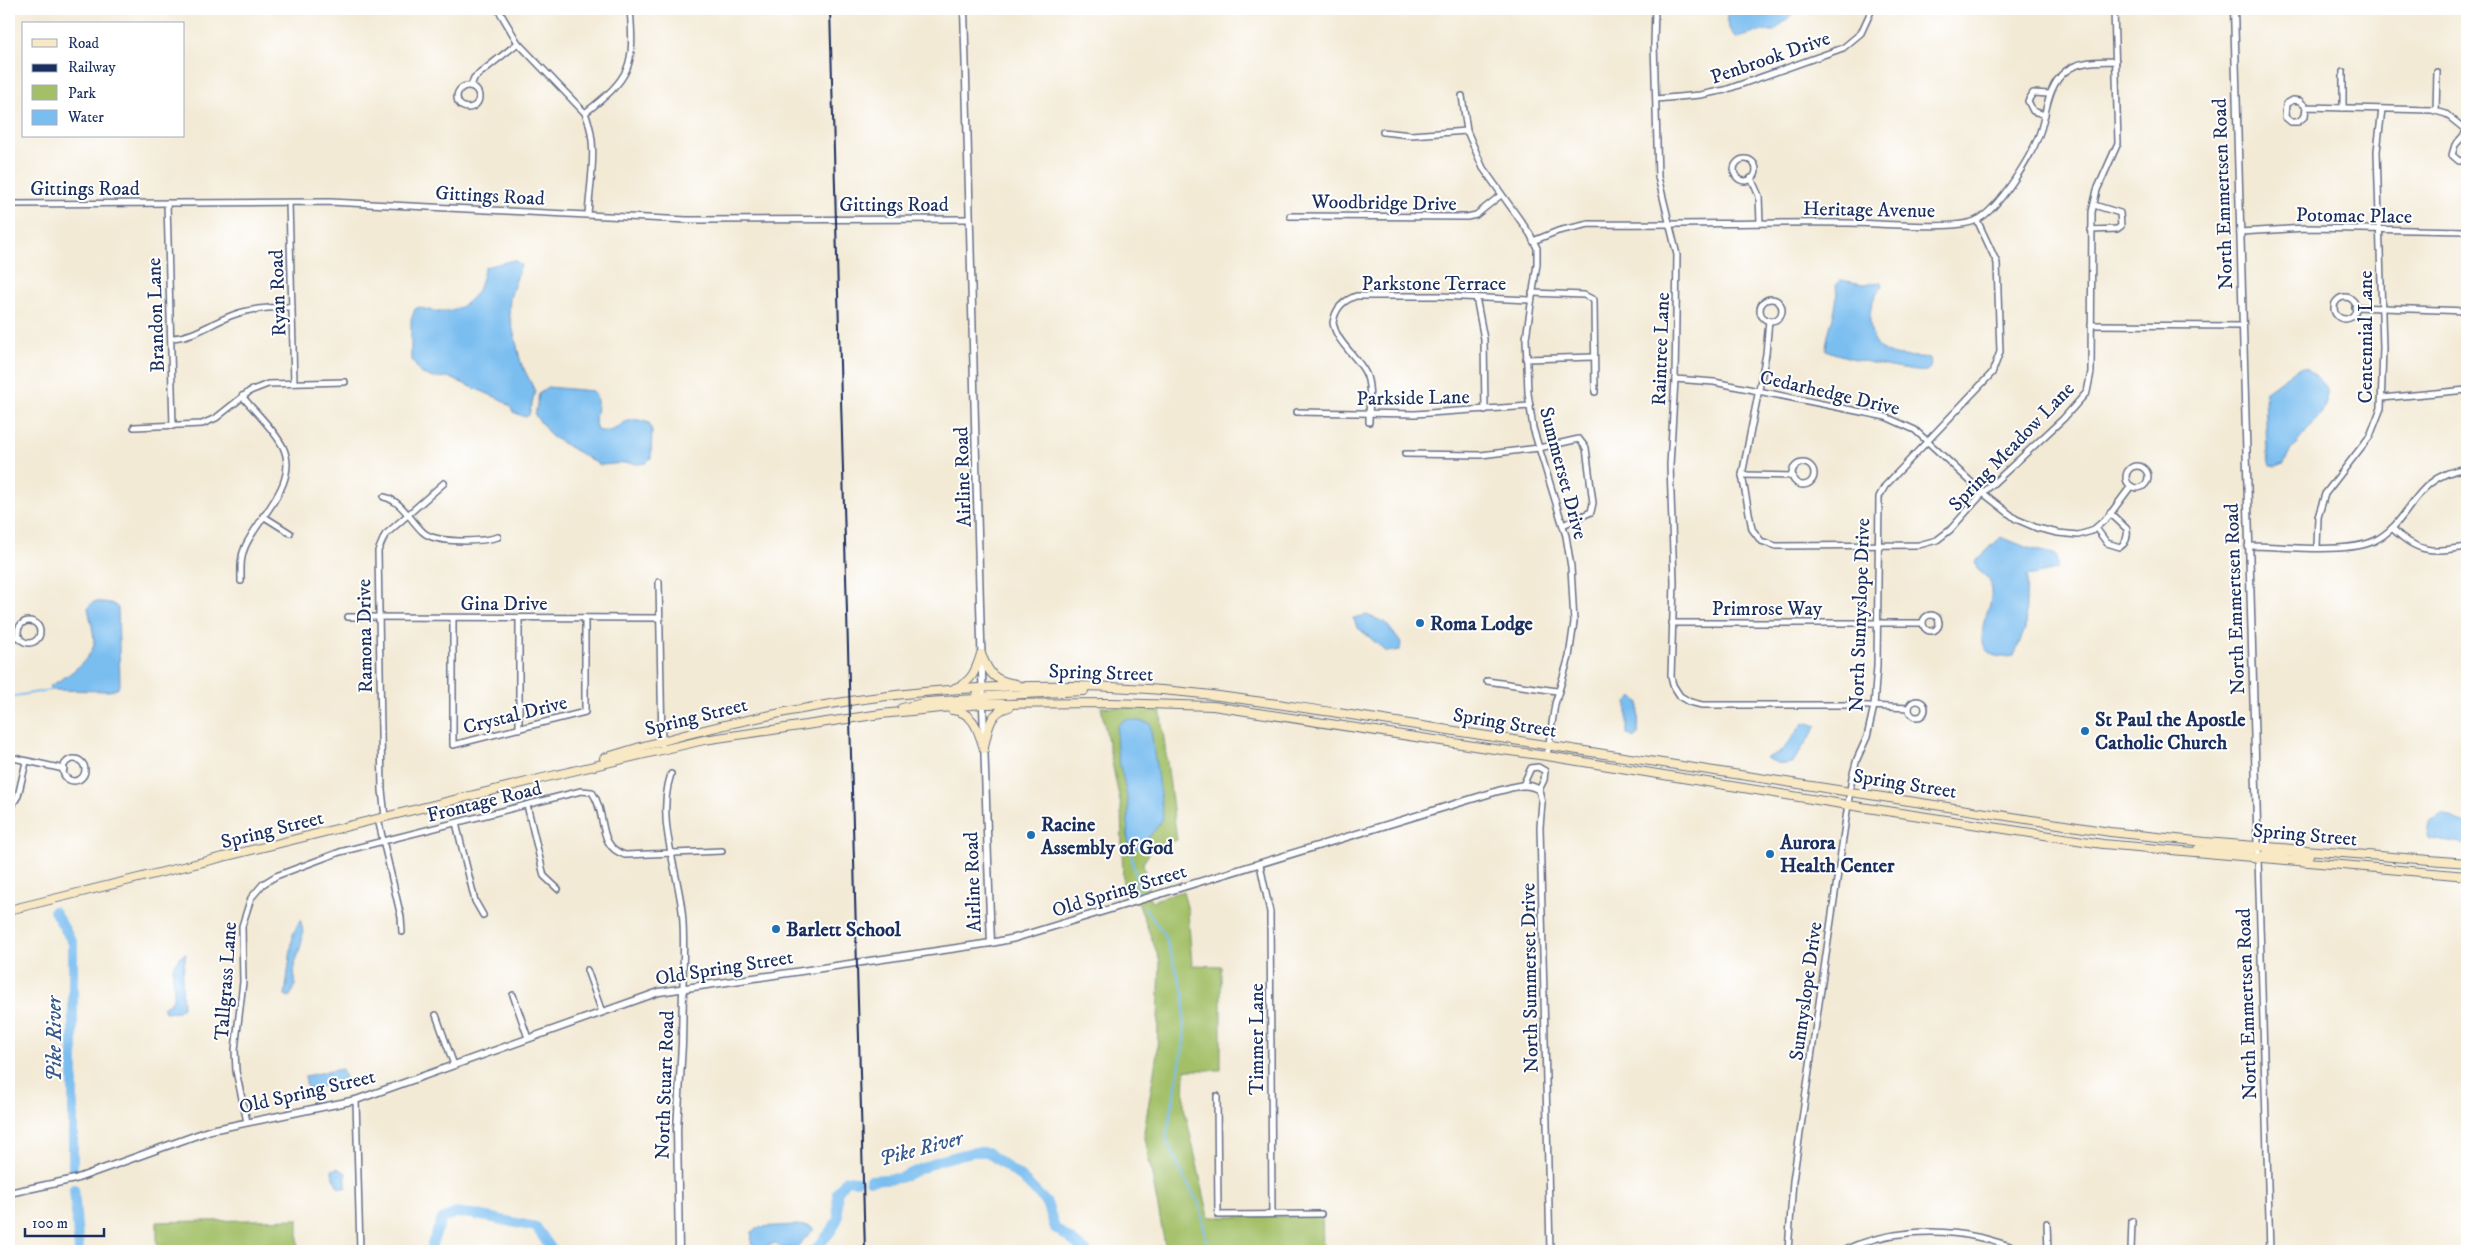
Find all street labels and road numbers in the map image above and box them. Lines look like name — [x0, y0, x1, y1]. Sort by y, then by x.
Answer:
street label: Penbrook Drive — [1707, 26, 1834, 91]
street label: North Emmertsen Road — [2208, 98, 2239, 290]
street label: Gittings Road — [30, 177, 140, 202]
street label: Gittings Road — [435, 181, 545, 212]
street label: Woodbridge Drive — [1310, 190, 1457, 217]
street label: Gittings Road — [839, 193, 949, 218]
street label: Heritage Avenue — [1803, 197, 1935, 224]
street label: Potomac Place — [2296, 203, 2412, 230]
street label: Ryan Road — [264, 249, 293, 337]
street label: Brandon Lane — [142, 257, 171, 373]
street label: Centennial Lane — [2354, 270, 2379, 404]
street label: Parkstone Terrace — [1362, 272, 1506, 297]
street label: Raintree Lane — [1647, 292, 1676, 406]
street label: Cedarhedge Drive — [1757, 365, 1902, 422]
street label: Spring Meadow Lane — [1944, 377, 2080, 517]
street label: Parkside Lane — [1356, 385, 1470, 412]
street label: Summerset Drive — [1533, 404, 1592, 542]
street label: Airline Road — [949, 426, 978, 528]
street label: North Emmertsen Road — [2220, 503, 2251, 695]
street label: North Sunnyslope Drive — [1845, 518, 1876, 713]
street label: Ramona Drive — [352, 579, 379, 693]
street label: Gina Drive — [461, 592, 547, 617]
street label: Primrose Way — [1712, 597, 1823, 622]
street label: Spring Street — [1048, 659, 1154, 688]
street label: Crystal Drive — [461, 690, 570, 740]
street label: Spring Street — [642, 693, 750, 742]
street label: Spring Street — [1451, 703, 1558, 744]
street label: Spring Street — [1851, 764, 1958, 805]
street label: Frontage Road — [424, 776, 544, 829]
street label: Spring Street — [218, 806, 326, 855]
street label: Spring Street — [2252, 818, 2358, 853]
street label: Airline Road — [959, 831, 988, 933]
street label: Old Spring Street — [1049, 859, 1190, 924]
street label: North Summerset Drive — [1516, 883, 1545, 1073]
street label: North Emmertsen Road — [2232, 908, 2263, 1100]
street label: Sunnyslope Drive — [1784, 920, 1829, 1062]
street label: Tallgrass Lane — [210, 921, 243, 1041]
street label: Old Spring Street — [654, 945, 795, 992]
street label: Timmer Lane — [1245, 983, 1270, 1095]
street label: North Stuart Road — [650, 1010, 681, 1160]
street label: Old Spring Street — [237, 1065, 378, 1120]

